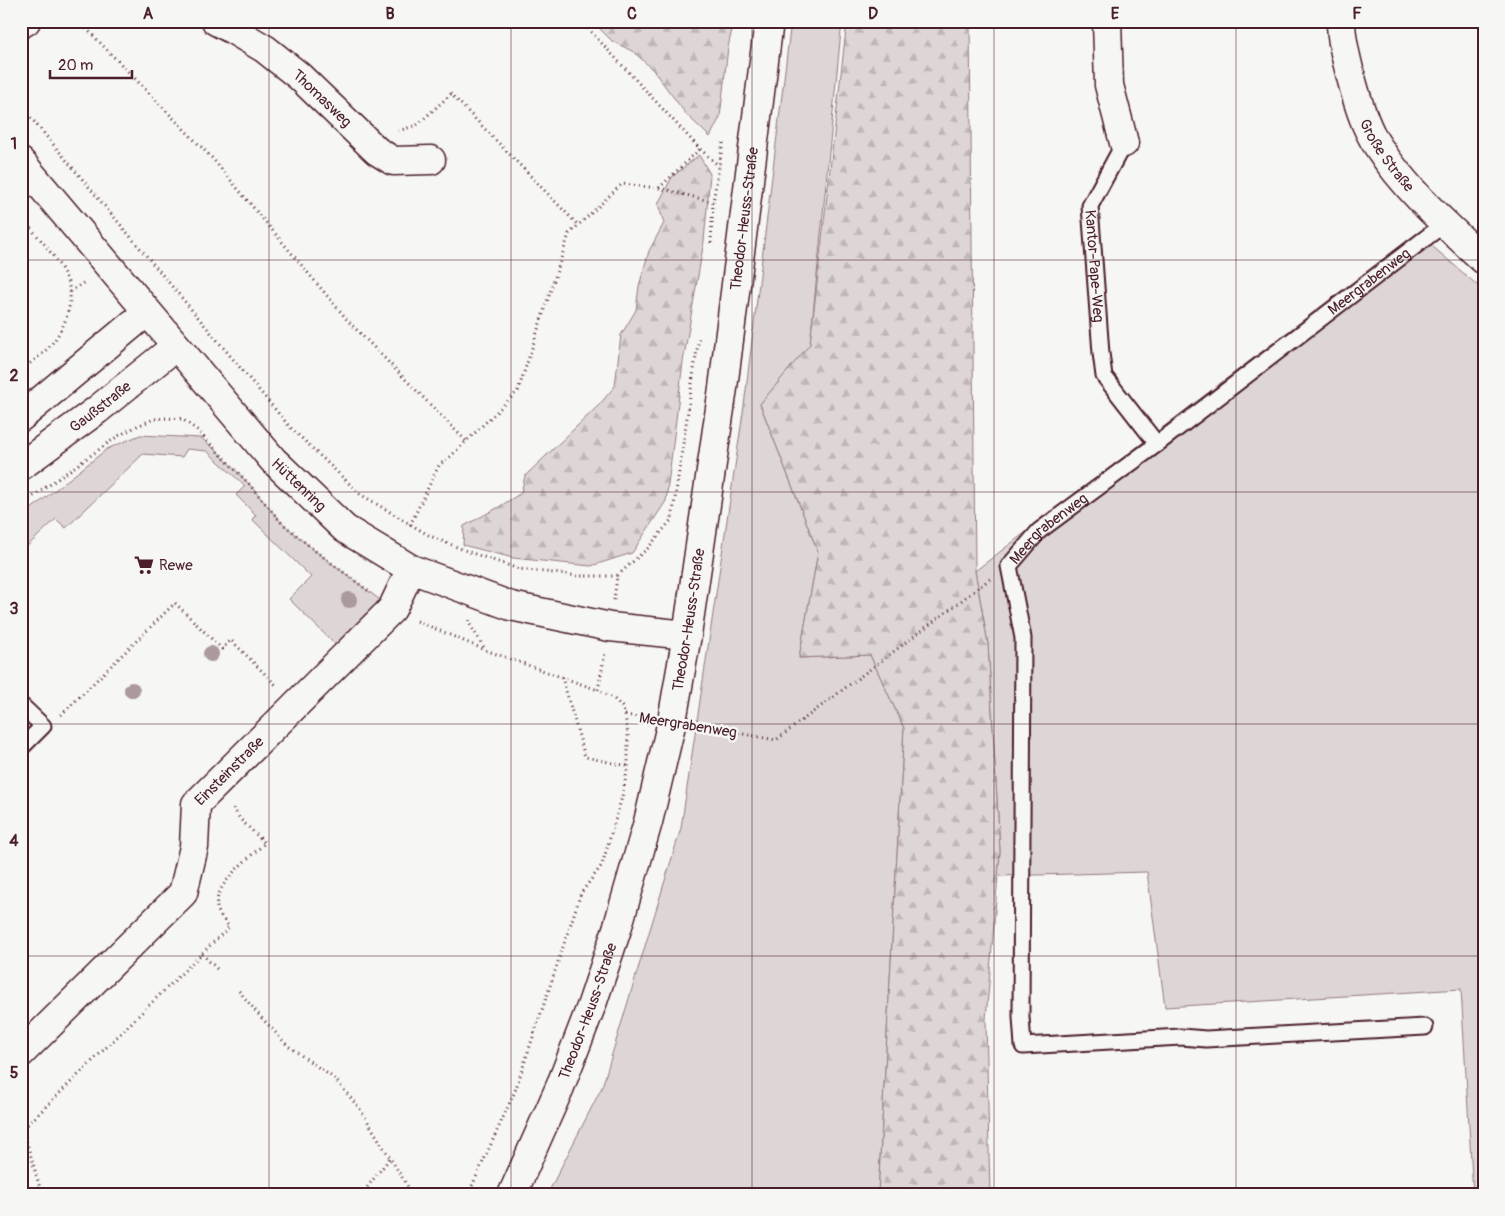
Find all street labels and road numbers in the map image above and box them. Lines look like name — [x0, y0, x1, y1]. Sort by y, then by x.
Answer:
street label: Thomasweg — [289, 66, 355, 132]
street label: Große Straße — [1355, 116, 1418, 197]
street label: Theodor-Heuss-Straße — [726, 145, 763, 291]
street label: Kantor-Pape-Weg — [1080, 209, 1108, 323]
street label: Meergrabenweg — [1324, 244, 1414, 319]
street label: Gaußstraße — [66, 377, 136, 437]
street label: Hüttenring — [267, 454, 330, 516]
street label: Meergrabenweg — [1006, 489, 1092, 568]
street label: Theodor-Heuss-Straße — [668, 547, 710, 693]
street label: Meergrabenweg — [638, 708, 738, 743]
street label: Einsteinstraße — [191, 732, 269, 810]
street label: Theodor-Heuss-Straße — [555, 940, 622, 1082]

